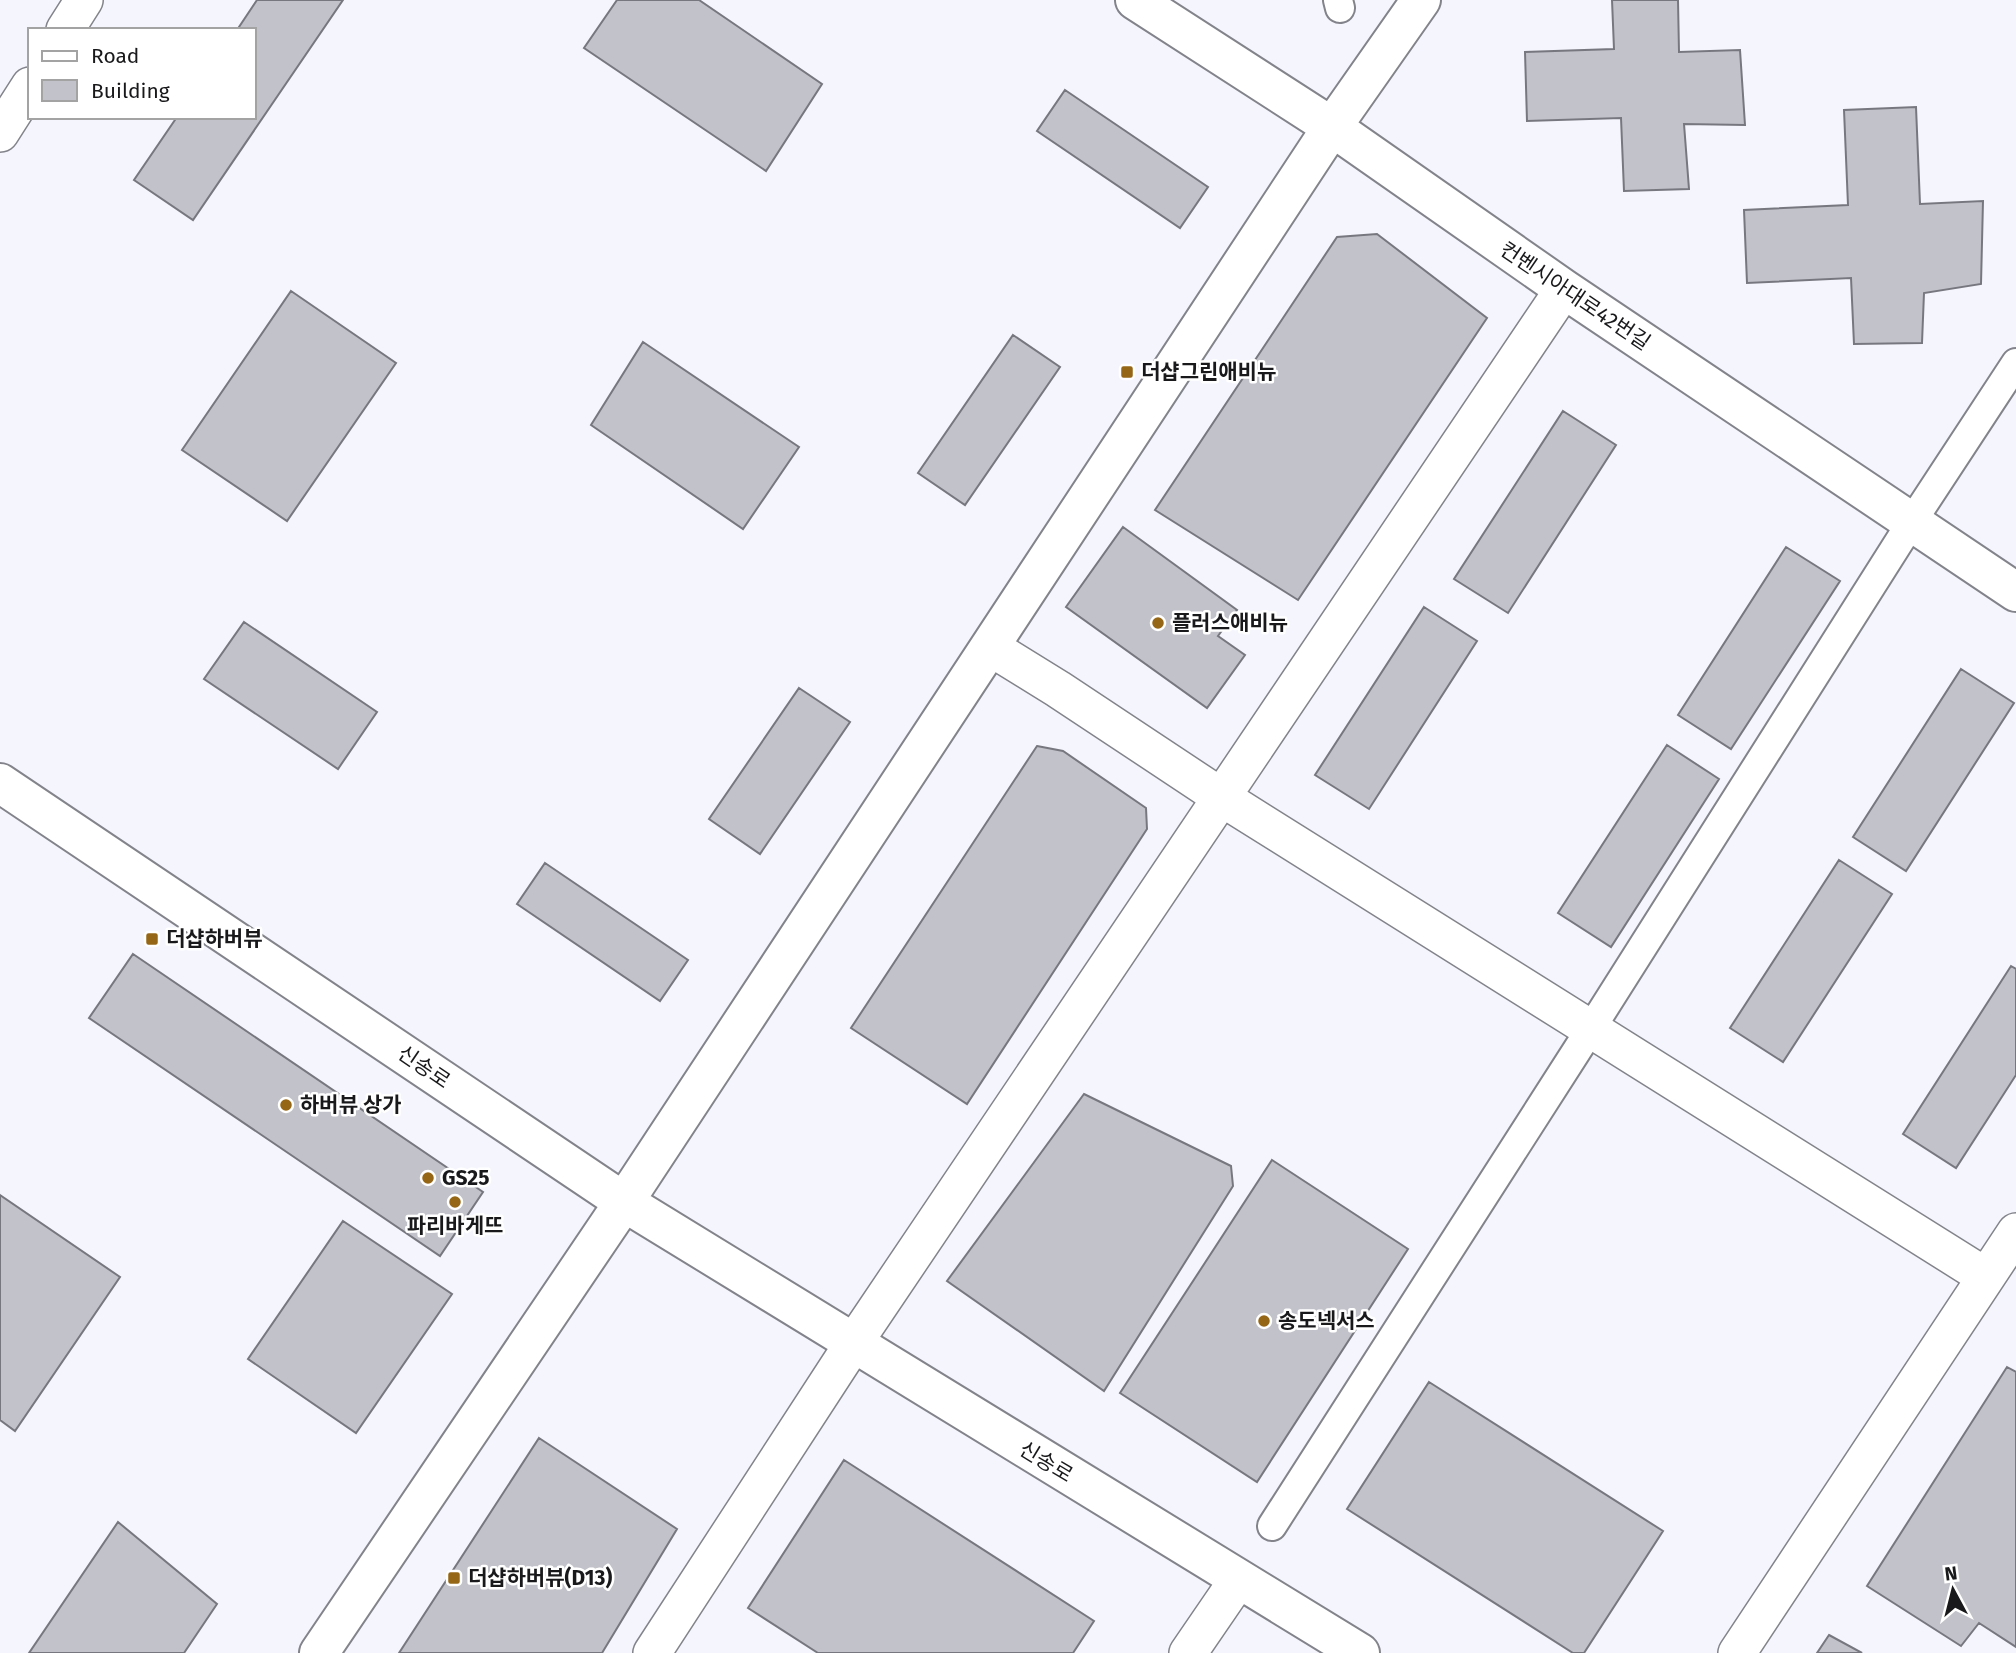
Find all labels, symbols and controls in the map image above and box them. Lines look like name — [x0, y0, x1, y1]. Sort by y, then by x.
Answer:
legend — [28, 28, 256, 119]
text: Road — [91, 43, 139, 69]
text: Building — [91, 78, 170, 104]
street label: 컨벤시아대로42번길 — [1495, 236, 1655, 356]
place label: 더샵그린애비뉴 — [1141, 359, 1276, 385]
marker: 더샵그린애비뉴 — [1119, 364, 1135, 380]
place label: 플러스애비뉴 — [1172, 610, 1288, 636]
marker: 플러스애비뉴 — [1150, 615, 1166, 631]
place label: 더샵하버뷰 — [166, 926, 263, 952]
marker: 더샵하버뷰 — [144, 931, 160, 947]
street label: 신송로 — [393, 1040, 455, 1094]
place label: 하버뷰 상가 — [300, 1092, 402, 1118]
marker: 하버뷰 상가 — [278, 1097, 294, 1113]
place label: GS25 — [442, 1165, 489, 1191]
marker: GS25 — [420, 1170, 436, 1186]
marker: 파리바게뜨 — [447, 1194, 463, 1210]
place label: 파리바게뜨 — [407, 1213, 503, 1239]
place label: 송도넥서스 — [1278, 1308, 1375, 1334]
marker: 송도넥서스 — [1256, 1313, 1272, 1329]
street label: 신송로 — [1014, 1436, 1078, 1488]
north arrow — [1918, 1555, 1988, 1625]
text: N — [1943, 1561, 1959, 1586]
place label: 더샵하버뷰(D13) — [468, 1565, 612, 1591]
marker: 더샵하버뷰(D13) — [446, 1570, 462, 1586]

